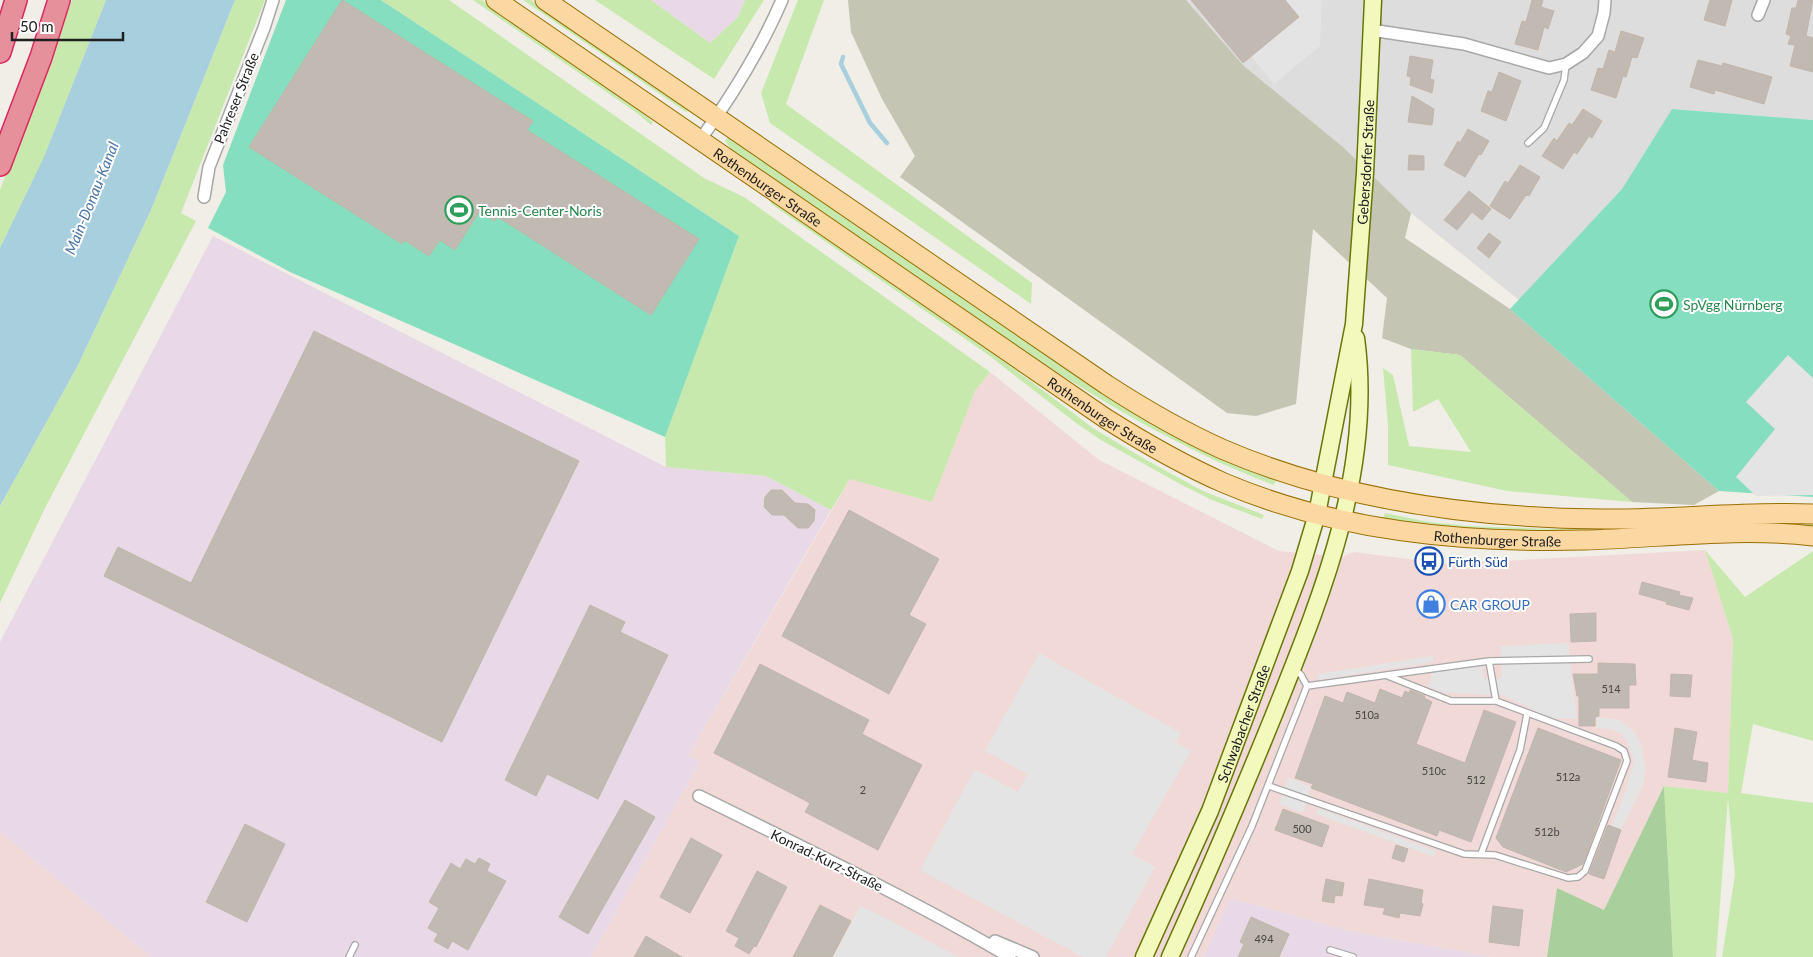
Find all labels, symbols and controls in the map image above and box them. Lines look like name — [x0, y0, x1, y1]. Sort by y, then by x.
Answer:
scale bar — [12, 10, 124, 42]
text: 50 m — [20, 17, 54, 35]
street label: Pahreser Straße — [210, 50, 262, 146]
street label: Gebersdorfer Straße — [1353, 99, 1377, 225]
water label: Main-Donau-Kanal — [60, 139, 122, 257]
street label: Rothenburger Straße — [711, 144, 825, 230]
sports icon: Tennis-Center-Noris — [444, 195, 474, 225]
place label: Tennis-Center-Noris — [478, 202, 602, 219]
sports icon: SpVgg Nürnberg — [1649, 289, 1679, 319]
place label: SpVgg Nürnberg — [1683, 296, 1783, 313]
street label: Rothenburger Straße — [1045, 373, 1161, 456]
street label: Rothenburger Straße — [1433, 526, 1561, 549]
bus stop icon: Fürth Süd — [1414, 546, 1444, 576]
place label: Fürth Süd — [1448, 553, 1508, 570]
shop icon: CAR GROUP — [1416, 589, 1446, 619]
place label: CAR GROUP — [1450, 596, 1530, 613]
street label: Schwabacher Straße — [1213, 662, 1273, 785]
house number: 514 — [1601, 682, 1621, 695]
house number: 510a — [1355, 708, 1379, 721]
house number: 510c — [1422, 764, 1446, 777]
house number: 512a — [1556, 770, 1580, 783]
house number: 512 — [1466, 773, 1486, 786]
house number: 2 — [860, 783, 866, 796]
house number: 500 — [1292, 822, 1312, 835]
house number: 512b — [1534, 825, 1560, 838]
street label: Konrad-Kurz-Straße — [768, 826, 886, 894]
house number: 494 — [1254, 932, 1274, 945]

